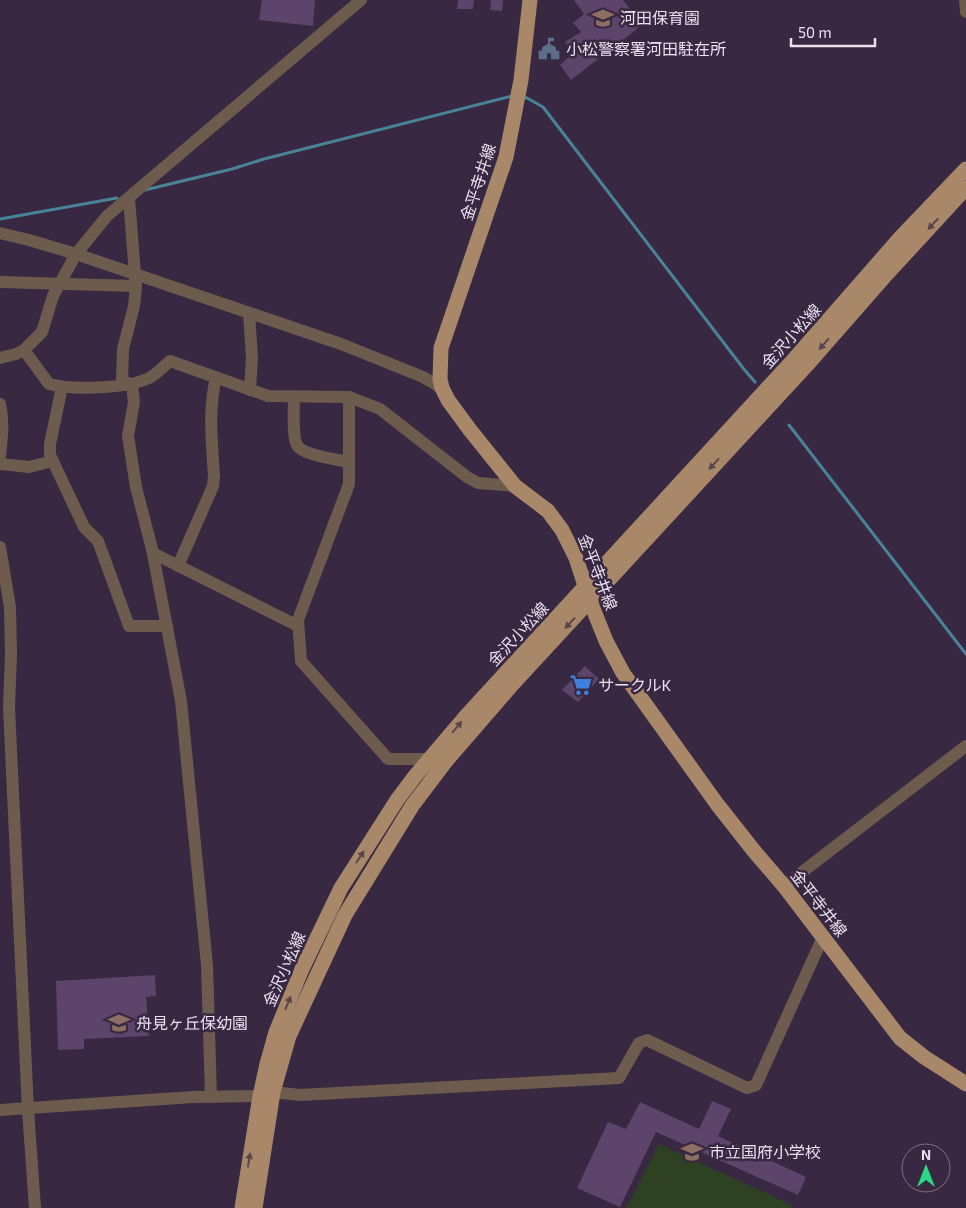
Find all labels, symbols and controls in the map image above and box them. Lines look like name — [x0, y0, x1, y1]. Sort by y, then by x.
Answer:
school or university icon: 河田保育園 — [590, 5, 616, 31]
place label: 河田保育園 — [620, 8, 700, 27]
scale bar — [791, 15, 875, 47]
text: 50 m — [798, 23, 832, 41]
public building icon: 小松警察署河田駐在所 — [536, 36, 562, 62]
place label: 小松警察署河田駐在所 — [566, 39, 726, 58]
street label: 金平寺井線 — [456, 141, 499, 223]
one-way arrow — [927, 217, 939, 229]
street label: 金沢小松線 — [757, 300, 824, 372]
one-way arrow — [818, 338, 830, 350]
one-way arrow — [708, 457, 720, 469]
street label: 金平寺井線 — [575, 531, 622, 613]
street label: 金沢小松線 — [483, 598, 552, 669]
one-way arrow — [564, 617, 576, 629]
supermarket icon: サークルK — [568, 672, 594, 698]
place label: サークルK — [598, 675, 672, 694]
one-way arrow — [451, 720, 462, 733]
one-way arrow — [356, 851, 365, 864]
street label: 金平寺井線 — [787, 865, 852, 940]
street label: 金沢小松線 — [259, 928, 308, 1009]
one-way arrow — [284, 995, 292, 1010]
school or university icon: 舟見ヶ丘保幼園 — [106, 1010, 132, 1036]
place label: 舟見ヶ丘保幼園 — [136, 1013, 248, 1032]
school or university icon: 市立国府小学校 — [679, 1139, 705, 1165]
place label: 市立国府小学校 — [709, 1142, 821, 1161]
north arrow — [901, 1143, 951, 1193]
text: N — [921, 1146, 931, 1163]
one-way arrow — [246, 1152, 254, 1168]

